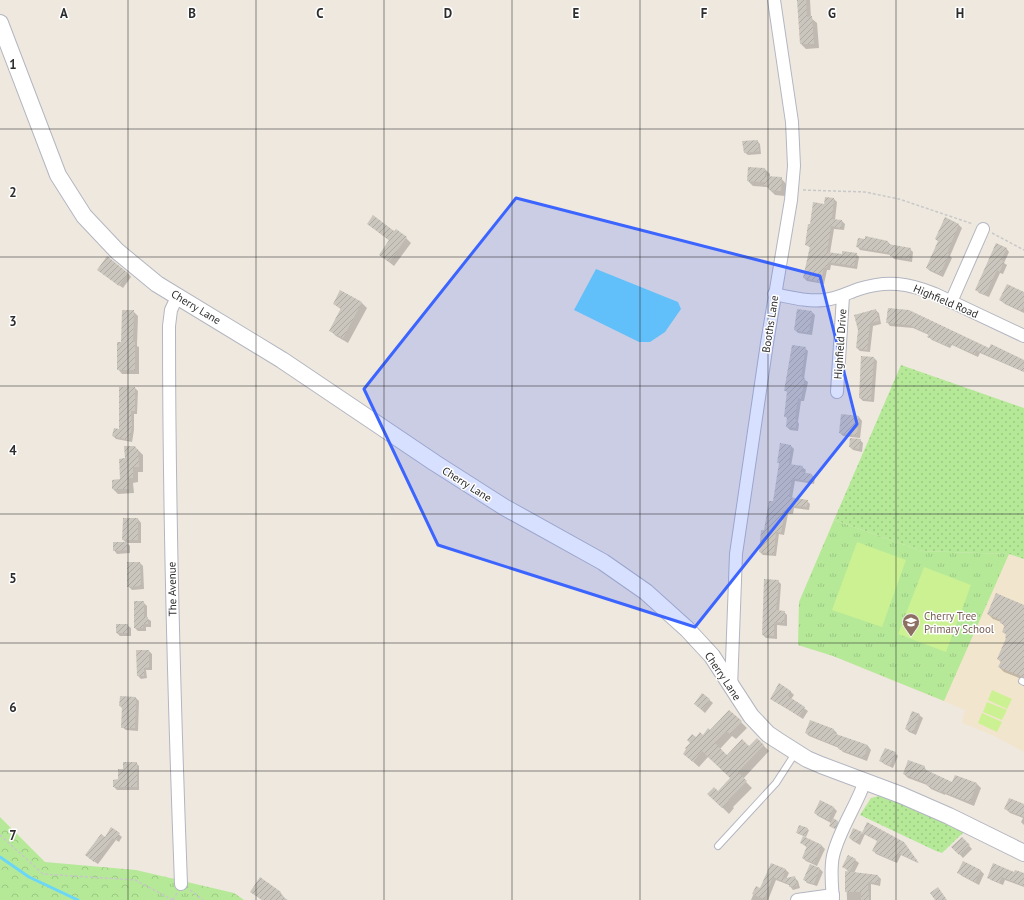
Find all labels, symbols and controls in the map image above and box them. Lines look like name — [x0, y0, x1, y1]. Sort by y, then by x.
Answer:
text: A — [60, 5, 68, 22]
text: B — [188, 5, 196, 22]
text: C — [316, 5, 324, 22]
text: D — [444, 5, 452, 22]
text: E — [573, 5, 580, 22]
text: F — [701, 5, 708, 22]
text: G — [828, 5, 836, 22]
text: H — [956, 5, 964, 22]
text: 1 — [9, 56, 17, 73]
text: 2 — [9, 184, 17, 201]
street label: Highfield Road — [911, 281, 981, 321]
street label: Cherry Lane — [169, 287, 224, 328]
street label: Booths Lane — [759, 294, 782, 354]
street label: Highfield Drive — [831, 308, 849, 380]
text: 3 — [9, 313, 17, 330]
text: 4 — [9, 442, 17, 459]
street label: Cherry Lane — [440, 463, 495, 505]
street label: The Avenue — [165, 561, 179, 616]
text: 5 — [9, 570, 17, 587]
place label: Cherry Tree Primary School — [924, 609, 995, 636]
school or university icon: Cherry Tree Primary School — [901, 612, 921, 637]
street label: Cherry Lane — [702, 649, 745, 703]
text: 6 — [9, 699, 17, 716]
text: 7 — [9, 827, 17, 844]

